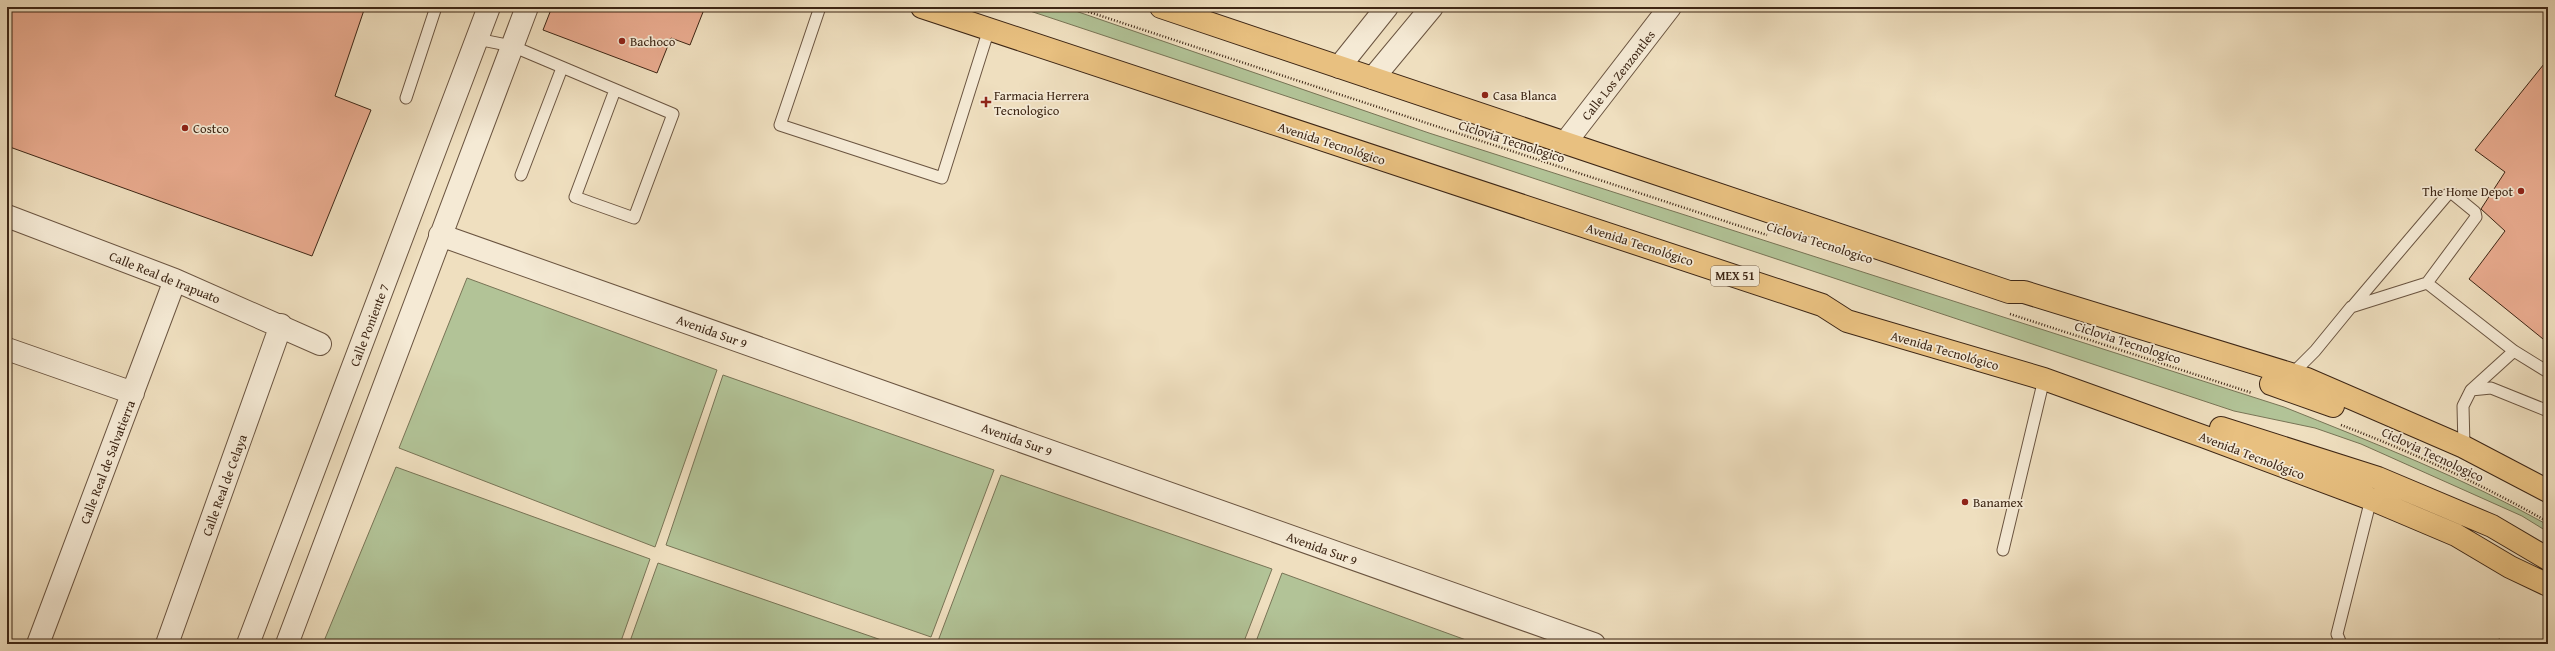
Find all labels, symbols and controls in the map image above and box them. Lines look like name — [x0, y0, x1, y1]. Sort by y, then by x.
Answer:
street label: Calle Los Zenzontles — [1577, 26, 1660, 124]
place label: Bachoco — [630, 32, 676, 51]
marker: Bachoco — [617, 36, 627, 46]
place label: Farmacia Herrera Tecnologico — [994, 86, 1090, 120]
place label: Casa Blanca — [1493, 86, 1558, 105]
marker: Casa Blanca — [1480, 90, 1490, 100]
marker: Farmacia Herrera Tecnologico — [981, 97, 991, 107]
street label: Ciclovia Tecnologico — [1456, 115, 1568, 168]
street label: Avenida Tecnológico — [1276, 117, 1388, 170]
place label: Costco — [193, 119, 229, 138]
marker: Costco — [180, 123, 190, 133]
place label: The Home Depot — [2422, 182, 2513, 201]
marker: The Home Depot — [2516, 186, 2526, 196]
street label: Ciclovia Tecnologico — [1764, 216, 1876, 269]
street label: Avenida Tecnológico — [1584, 218, 1696, 271]
street label: Calle Real de Irapuato — [106, 246, 224, 309]
road number: MEX 51 — [1711, 266, 1759, 286]
street label: Calle Poniente 7 — [345, 281, 394, 369]
street label: Avenida Sur 9 — [674, 310, 750, 353]
street label: Ciclovia Tecnologico — [2072, 316, 2184, 369]
street label: Avenida Tecnológico — [1889, 326, 2002, 375]
street label: Calle Real de Salvatierra — [75, 397, 140, 527]
street label: Avenida Sur 9 — [979, 418, 1055, 461]
street label: Ciclovia Tecnologico — [2379, 422, 2487, 487]
street label: Avenida Tecnológico — [2196, 427, 2308, 484]
street label: Calle Real de Celaya — [197, 431, 252, 539]
place label: Banamex — [1973, 493, 2023, 512]
marker: Banamex — [1960, 497, 1970, 507]
street label: Avenida Sur 9 — [1284, 527, 1360, 570]

